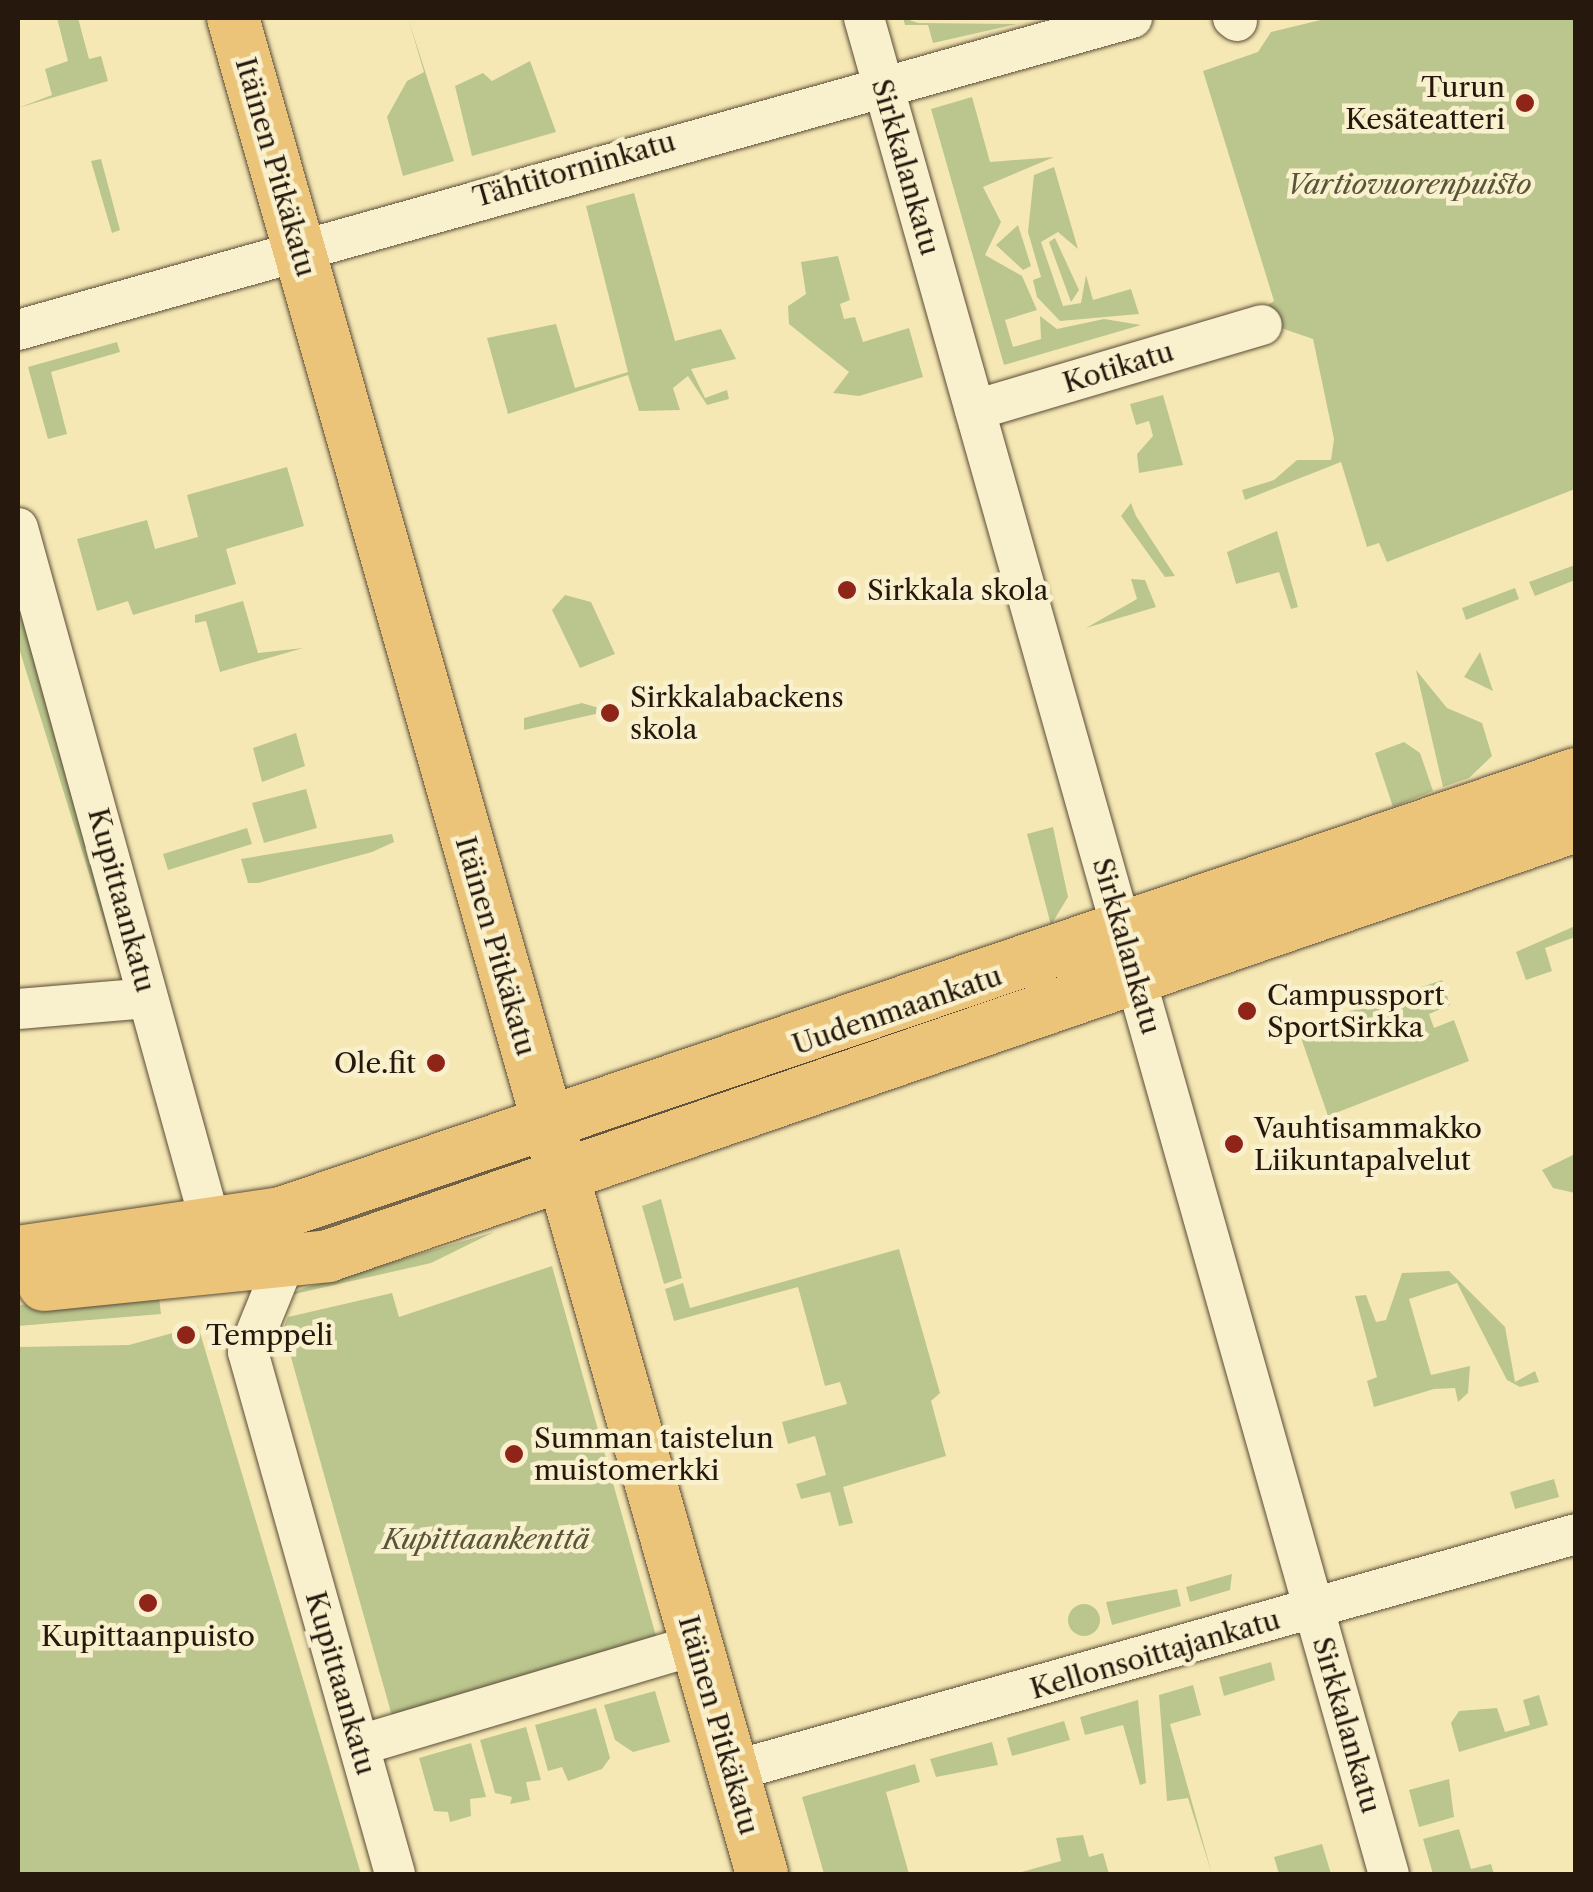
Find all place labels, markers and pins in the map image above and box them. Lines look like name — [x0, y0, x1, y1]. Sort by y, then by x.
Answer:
place label: Turun Kesäteatteri — [1345, 70, 1505, 136]
marker: Turun Kesäteatteri — [1514, 92, 1536, 114]
place label: Sirkkala skola — [867, 573, 1049, 607]
marker: Sirkkala skola — [836, 579, 858, 601]
place label: Sirkkalabackens skola — [630, 680, 844, 746]
marker: Sirkkalabackens skola — [599, 702, 621, 724]
place label: Campussport SportSirkka — [1267, 978, 1444, 1044]
marker: Campussport SportSirkka — [1236, 1000, 1258, 1022]
place label: Ole.fit — [334, 1046, 416, 1080]
marker: Ole.fit — [425, 1052, 447, 1074]
place label: Vauhtisammakko Liikuntapalvelut — [1254, 1111, 1482, 1177]
marker: Vauhtisammakko Liikuntapalvelut — [1223, 1133, 1245, 1155]
place label: Temppeli — [206, 1318, 333, 1352]
marker: Temppeli — [175, 1324, 197, 1346]
place label: Summan taistelun muistomerkki — [534, 1421, 774, 1487]
marker: Summan taistelun muistomerkki — [503, 1443, 525, 1465]
marker: Kupittaanpuisto — [137, 1592, 159, 1614]
place label: Kupittaanpuisto — [41, 1619, 255, 1653]

